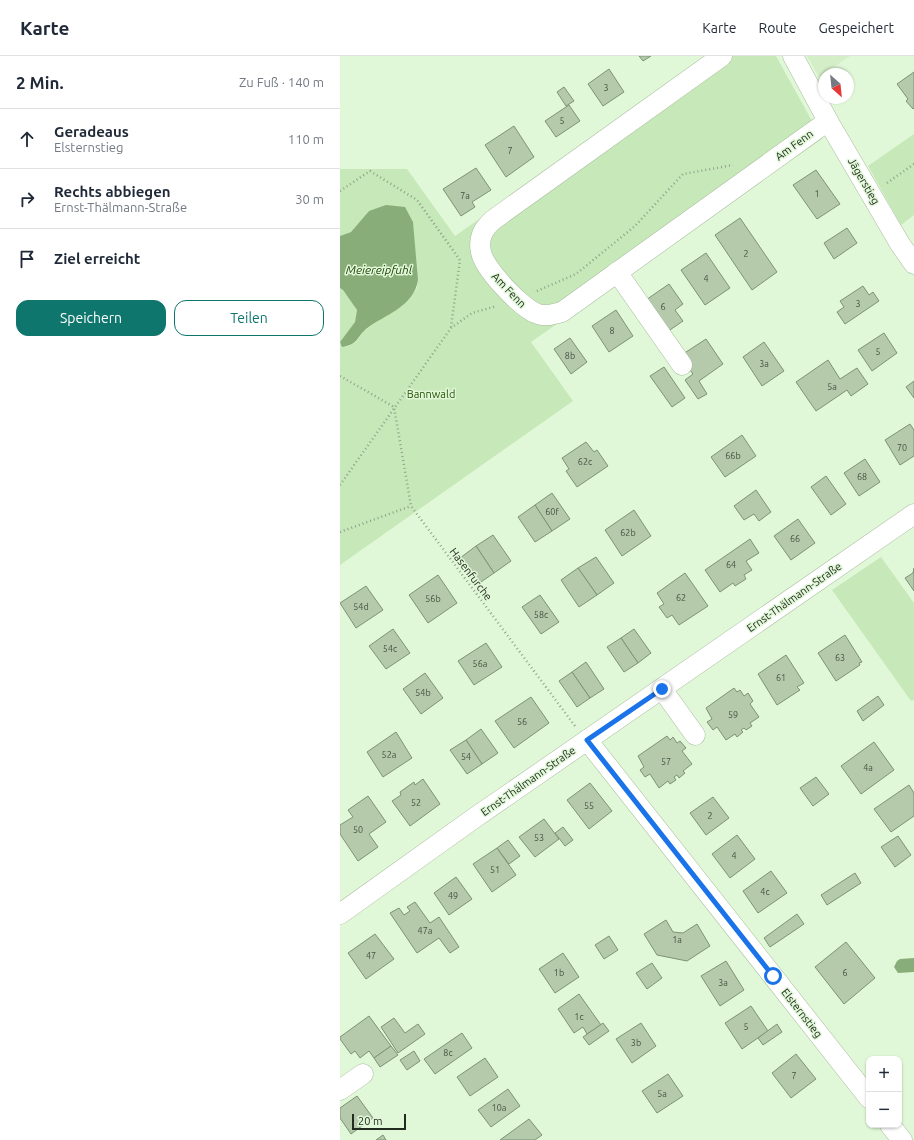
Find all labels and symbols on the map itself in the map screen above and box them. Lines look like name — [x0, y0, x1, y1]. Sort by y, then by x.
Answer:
north arrow — [818, 68, 854, 104]
house number: 3 — [603, 83, 609, 93]
house number: 5 — [559, 116, 565, 126]
street label: Am Fenn — [773, 127, 815, 163]
house number: 7 — [507, 146, 513, 156]
street label: Jägerstieg — [846, 156, 882, 206]
house number: 1 — [814, 189, 820, 199]
house number: 7a — [460, 191, 470, 201]
house number: 2 — [743, 249, 749, 259]
water label: Meiereipfuhl — [346, 263, 413, 276]
street label: Am Fenn — [490, 270, 528, 310]
house number: 4 — [703, 274, 709, 284]
house number: 3 — [855, 299, 861, 309]
house number: 6 — [660, 302, 666, 312]
house number: 8 — [609, 326, 615, 336]
house number: 5 — [875, 347, 881, 357]
house number: 8b — [565, 351, 575, 361]
house number: 3a — [759, 359, 769, 369]
house number: 5a — [827, 382, 837, 392]
park label: Bannwald — [407, 388, 455, 400]
house number: 70 — [897, 443, 907, 453]
house number: 66b — [725, 451, 741, 461]
house number: 62c — [578, 457, 592, 467]
house number: 68 — [857, 472, 867, 482]
house number: 60f — [545, 507, 559, 517]
house number: 62b — [620, 528, 636, 538]
house number: 66 — [790, 534, 800, 544]
street label: Hasenfurche — [447, 545, 495, 603]
house number: 64 — [726, 560, 736, 570]
street label: Ernst-Thälmann-Straße — [744, 560, 844, 634]
house number: 62 — [676, 593, 686, 603]
house number: 56b — [425, 594, 441, 604]
house number: 54d — [353, 602, 369, 612]
house number: 58c — [534, 610, 548, 620]
house number: 54c — [383, 644, 397, 654]
house number: 63 — [835, 653, 845, 663]
house number: 56a — [473, 659, 487, 669]
house number: 61 — [776, 673, 786, 683]
route end — [653, 680, 671, 698]
house number: 54b — [415, 688, 431, 698]
house number: 59 — [728, 710, 738, 720]
house number: 56 — [517, 717, 527, 727]
street label: Ernst-Thälmann-Straße — [478, 744, 578, 818]
house number: 52a — [382, 750, 396, 760]
house number: 54 — [461, 752, 471, 762]
house number: 57 — [661, 757, 671, 767]
house number: 4a — [863, 763, 873, 773]
house number: 52 — [411, 798, 421, 808]
house number: 55 — [584, 801, 594, 811]
house number: 2 — [707, 811, 713, 821]
house number: 50 — [353, 825, 363, 835]
house number: 53 — [534, 833, 544, 843]
house number: 4 — [731, 851, 737, 861]
house number: 51 — [490, 865, 500, 875]
house number: 4c — [760, 887, 770, 897]
house number: 49 — [448, 891, 458, 901]
house number: 47a — [418, 926, 432, 936]
house number: 1a — [672, 935, 682, 945]
house number: 47 — [366, 951, 376, 961]
route start — [764, 967, 782, 985]
house number: 1b — [554, 968, 564, 978]
house number: 6 — [842, 968, 848, 978]
house number: 3a — [718, 978, 728, 988]
street label: Elsternstieg — [779, 986, 825, 1040]
house number: 1c — [574, 1012, 584, 1022]
house number: 5 — [743, 1022, 749, 1032]
house number: 3b — [631, 1038, 641, 1048]
house number: 8c — [443, 1048, 453, 1058]
house number: 7 — [791, 1071, 797, 1081]
house number: 5a — [657, 1089, 667, 1099]
house number: 10a — [492, 1103, 506, 1113]
scale bar — [352, 1112, 406, 1131]

